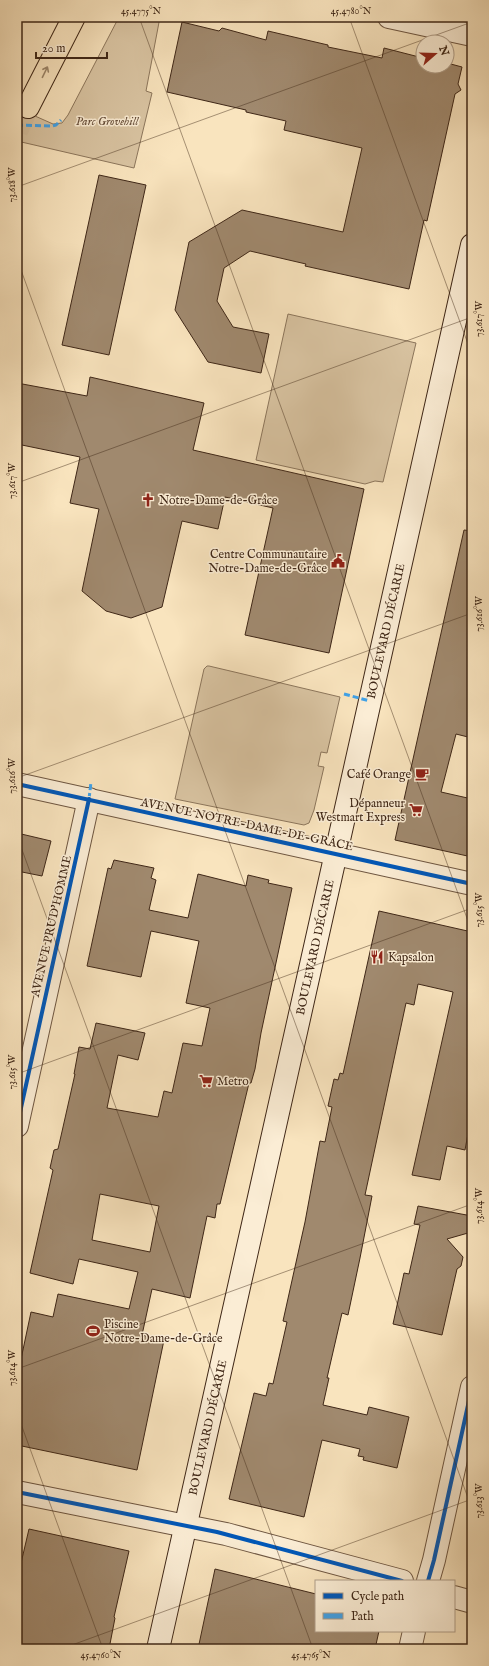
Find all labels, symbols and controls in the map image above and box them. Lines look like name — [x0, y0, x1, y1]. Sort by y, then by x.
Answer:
text: 45.4775°N — [121, 5, 161, 18]
text: 45.4780°N — [331, 5, 372, 18]
scale bar — [36, 34, 107, 60]
north arrow — [415, 34, 455, 74]
text: 20 m — [42, 41, 65, 56]
text: N — [435, 43, 452, 58]
one-way arrow — [42, 66, 49, 78]
park label: Parc Grovehill — [76, 114, 139, 129]
text: 73.618°W — [6, 167, 19, 203]
text: 73.617°W — [473, 301, 486, 337]
text: 73.617°W — [6, 463, 19, 499]
church icon: Notre-Dame-de-Grâce — [140, 492, 156, 508]
place label: Notre-Dame-de-Grâce — [159, 493, 278, 508]
place label: Centre Communautaire Notre-Dame-de-Grâce — [208, 547, 327, 576]
public building icon: Centre Communautaire Notre-Dame-de-Grâce — [330, 553, 346, 569]
street label: BOULEVARD DÉCARIE — [364, 562, 409, 700]
text: 73.616°W — [473, 596, 486, 632]
text: 73.616°W — [6, 758, 19, 794]
cafe icon: Café Orange — [414, 766, 430, 782]
place label: Café Orange — [347, 767, 411, 782]
street label: AVENUE NOTRE-DAME-DE-GRÂCE — [138, 793, 355, 854]
place label: Dépanneur Westmart Express — [316, 796, 406, 826]
supermarket icon: Dépanneur Westmart Express — [408, 802, 424, 818]
street label: AVENUE PRUD'HOMME — [28, 854, 75, 999]
street label: BOULEVARD DÉCARIE — [293, 878, 338, 1017]
text: 73.615°W — [473, 892, 486, 927]
restaurant icon: Kapsalon — [369, 949, 385, 965]
place label: Kapsalon — [388, 950, 434, 966]
text: 73.615°W — [6, 1054, 19, 1089]
supermarket icon: Metro — [198, 1073, 214, 1089]
place label: Metro — [217, 1074, 249, 1089]
text: 73.614°W — [473, 1188, 486, 1224]
place label: Piscine Notre-Dame-de-Grâce — [104, 1317, 223, 1346]
sports icon: Piscine Notre-Dame-de-Grâce — [85, 1323, 101, 1339]
text: 73.614°W — [6, 1350, 19, 1386]
street label: BOULEVARD DÉCARIE — [186, 1358, 230, 1497]
text: 73.613°W — [473, 1483, 486, 1518]
legend — [315, 1580, 455, 1632]
text: Cycle path — [351, 1589, 405, 1605]
text: Path — [351, 1609, 374, 1624]
text: 45.4760°N — [81, 1649, 122, 1662]
text: 45.4765°N — [291, 1649, 331, 1662]

